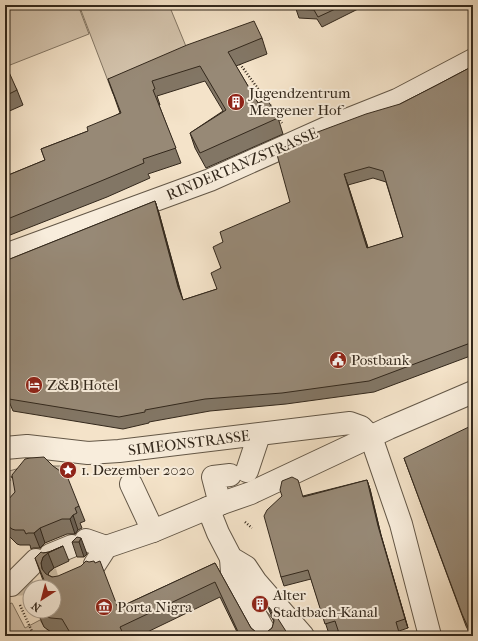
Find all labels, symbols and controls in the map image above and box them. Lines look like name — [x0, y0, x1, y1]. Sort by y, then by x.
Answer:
place label: Jugendzentrum Mergener Hof — [248, 84, 351, 119]
building icon: Jugendzentrum Mergener Hof — [226, 92, 246, 112]
street label: RINDERTANZSTRASSE — [163, 124, 321, 204]
public building icon: Postbank — [328, 350, 348, 370]
place label: Postbank — [351, 351, 410, 369]
hotel icon: Z&B Hotel — [24, 375, 44, 395]
place label: Z&B Hotel — [47, 376, 119, 394]
street label: SIMEONSTRASSE — [127, 427, 251, 459]
place icon: 1. Dezember 2020 — [58, 460, 78, 480]
place label: 1. Dezember 2020 — [81, 461, 195, 479]
north arrow — [22, 579, 62, 619]
place label: Alter Stadtbach-Kanal — [272, 586, 378, 621]
building icon: Alter Stadtbach-Kanal — [250, 594, 270, 614]
museum icon: Porta Nigra — [94, 597, 114, 617]
place label: Porta Nigra — [117, 598, 193, 616]
text: N — [29, 599, 44, 614]

